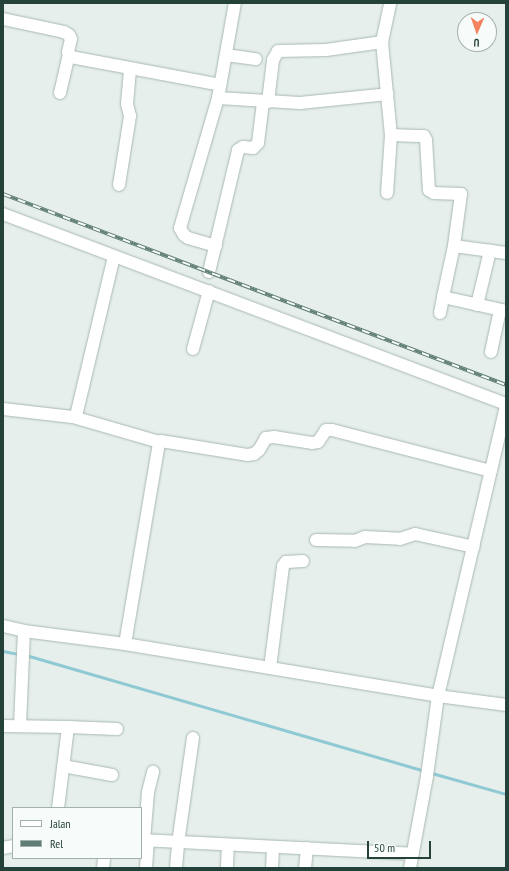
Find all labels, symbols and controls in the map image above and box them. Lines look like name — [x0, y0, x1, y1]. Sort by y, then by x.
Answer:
north arrow — [457, 12, 497, 52]
text: U — [474, 36, 480, 50]
legend — [12, 807, 142, 859]
text: Jalan — [50, 816, 71, 831]
scale bar — [369, 833, 433, 859]
text: Rel — [50, 836, 63, 851]
text: 50 m — [374, 840, 395, 855]

